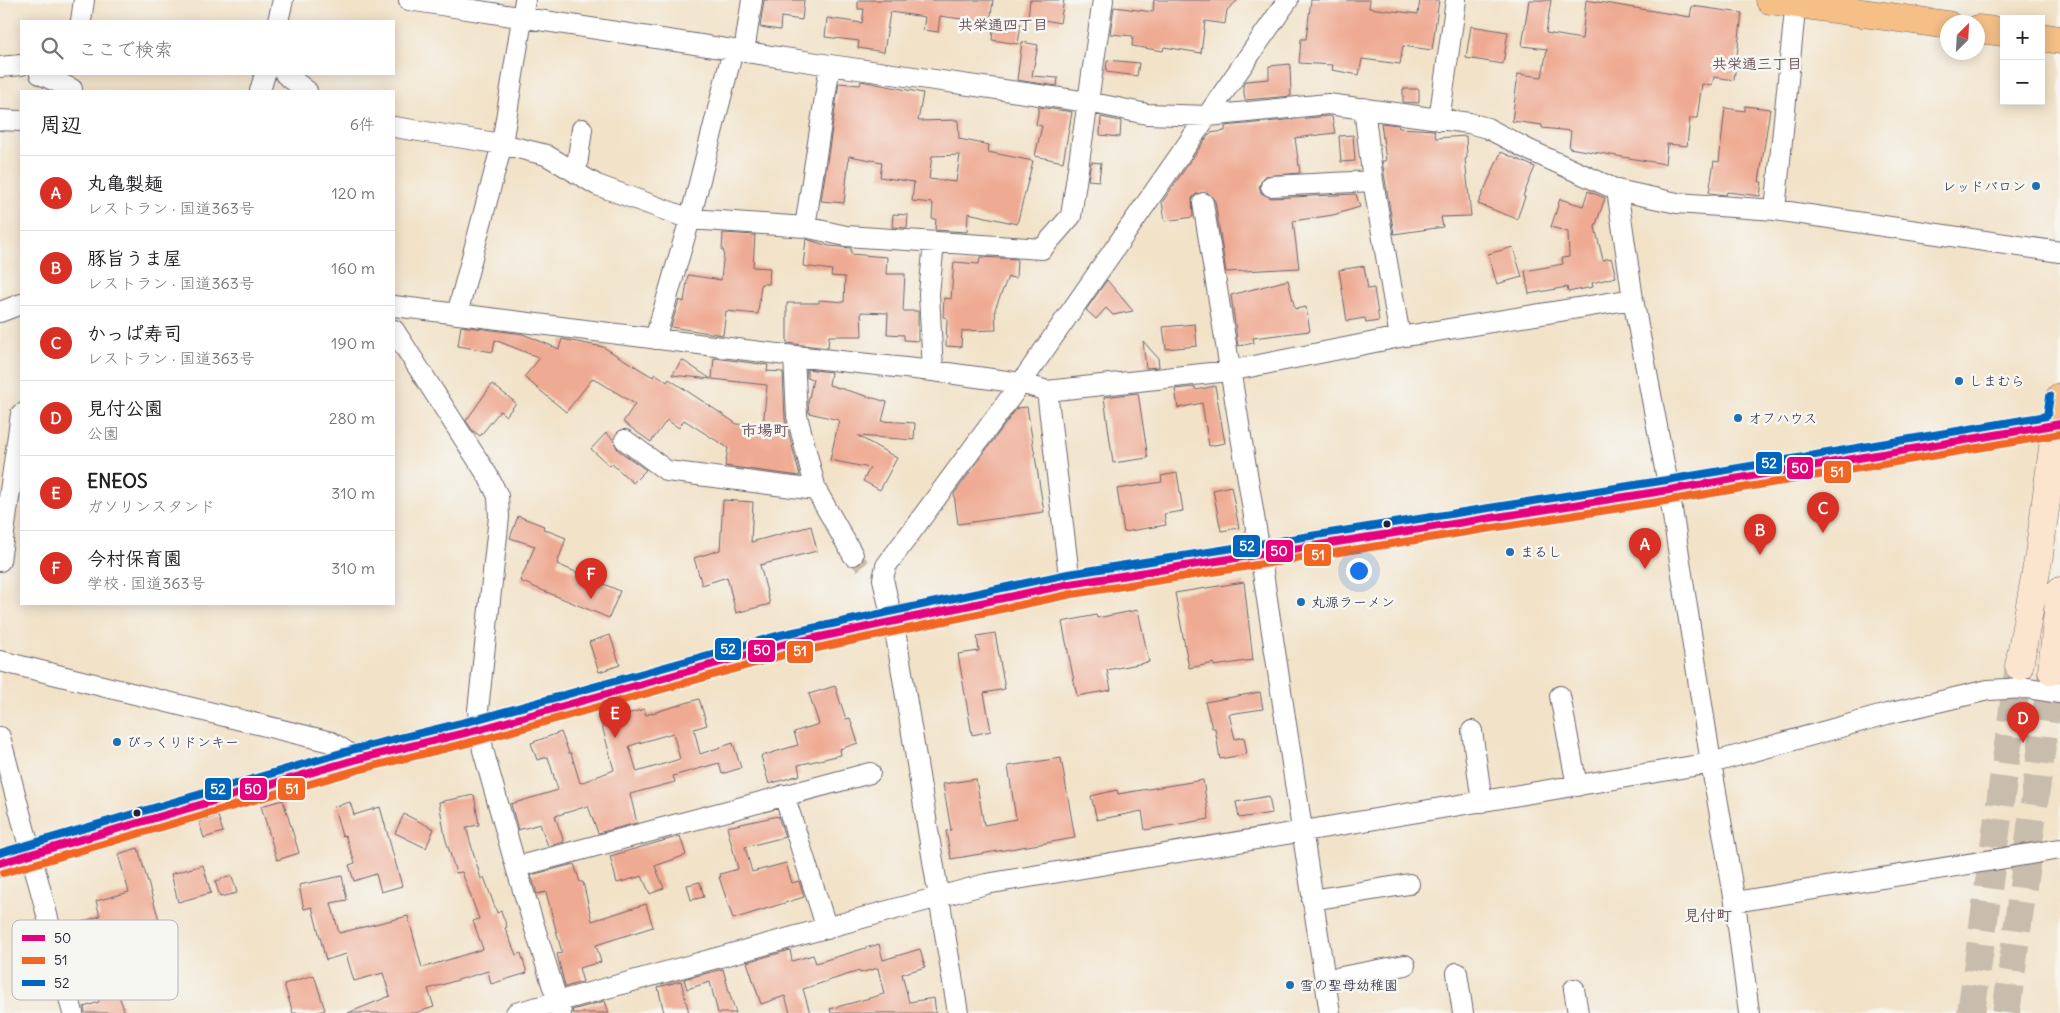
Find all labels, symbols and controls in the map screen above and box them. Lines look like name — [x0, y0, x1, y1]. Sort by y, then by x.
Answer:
district label: 共栄通四丁目 — [958, 15, 1048, 34]
north arrow — [1940, 15, 1985, 60]
map controls — [2000, 15, 2045, 105]
button: + — [2000, 15, 2045, 60]
search box — [20, 20, 395, 75]
icon: search — [38, 34, 66, 62]
text: ここで検索 — [78, 37, 173, 61]
district label: 共栄通三丁目 — [1712, 54, 1802, 73]
button: − — [2000, 60, 2045, 105]
text: 周辺 — [40, 111, 82, 138]
text: 6件 — [350, 114, 375, 134]
text: 丸亀製麺 — [87, 171, 163, 195]
place label: レッドバロン — [1942, 177, 2026, 195]
marker: レッドバロン — [2030, 180, 2042, 192]
text: A — [51, 183, 61, 203]
text: 120 m — [332, 183, 375, 203]
text: レストラン · 国道363号 — [87, 198, 255, 218]
text: 豚旨うま屋 — [87, 246, 182, 270]
text: B — [51, 258, 61, 278]
text: 160 m — [331, 258, 375, 278]
text: レストラン · 国道363号 — [87, 273, 255, 293]
text: かっぱ寿司 — [87, 321, 182, 345]
text: C — [51, 333, 61, 353]
text: 190 m — [331, 333, 375, 353]
text: レストラン · 国道363号 — [87, 348, 255, 368]
place label: しまむら — [1969, 372, 2025, 390]
marker: しまむら — [1953, 375, 1965, 387]
text: 見付公園 — [87, 396, 163, 420]
text: D — [50, 408, 62, 428]
text: 280 m — [329, 408, 375, 428]
place label: オフハウス — [1748, 409, 1817, 427]
marker: オフハウス — [1732, 412, 1744, 424]
district label: 市場町 — [741, 420, 789, 440]
text: 公園 — [87, 423, 119, 443]
line badge: 52 — [1755, 451, 1783, 475]
text: 52 — [1761, 454, 1777, 472]
line badge: 50 — [1786, 456, 1814, 480]
text: 50 — [1791, 459, 1809, 477]
line badge: 51 — [1823, 460, 1852, 484]
text: 51 — [1830, 463, 1844, 481]
text: ENEOS — [87, 469, 147, 493]
text: E — [51, 483, 61, 503]
text: 310 m — [331, 483, 375, 503]
pin: C — [1807, 492, 1839, 533]
text: ガソリンスタンド — [87, 496, 215, 516]
pin: B — [1744, 514, 1776, 555]
unlabelled marker — [1382, 519, 1392, 529]
pin: A — [1629, 528, 1661, 569]
line badge: 52 — [1232, 534, 1261, 558]
text: 52 — [1239, 537, 1255, 555]
line badge: 50 — [1265, 539, 1294, 563]
text: 50 — [1270, 542, 1288, 560]
line badge: 51 — [1303, 543, 1332, 567]
place label: まるし — [1520, 543, 1562, 561]
text: 今村保育園 — [87, 546, 182, 570]
text: 51 — [1311, 546, 1325, 564]
marker: まるし — [1504, 546, 1516, 558]
text: F — [51, 558, 61, 578]
text: 310 m — [331, 558, 375, 578]
pin: F — [575, 558, 607, 599]
your location — [1346, 558, 1372, 584]
text: 学校 · 国道363号 — [87, 573, 206, 593]
place label: 丸源ラーメン — [1311, 593, 1395, 611]
marker: 丸源ラーメン — [1295, 596, 1307, 608]
line badge: 52 — [714, 637, 742, 661]
line badge: 50 — [747, 639, 776, 663]
text: 52 — [720, 640, 736, 658]
line badge: 51 — [786, 640, 814, 664]
text: 50 — [753, 641, 771, 659]
text: 51 — [793, 642, 807, 660]
pin: E — [599, 697, 631, 738]
pin: D — [2007, 702, 2039, 743]
place label: びっくりドンキー — [127, 733, 239, 751]
marker: びっくりドンキー — [111, 736, 123, 748]
line badge: 52 — [204, 777, 232, 801]
line badge: 50 — [239, 777, 268, 801]
line badge: 51 — [277, 777, 306, 801]
text: 52 — [210, 780, 226, 798]
text: 50 — [244, 780, 262, 798]
text: 51 — [285, 780, 299, 798]
unlabelled marker — [132, 808, 142, 818]
district label: 見付町 — [1684, 905, 1732, 925]
legend — [12, 920, 178, 1000]
text: 50 — [54, 929, 71, 947]
text: 51 — [54, 951, 68, 969]
text: 52 — [54, 974, 70, 992]
place label: 雪の聖母幼稚園 — [1300, 976, 1398, 994]
marker: 雪の聖母幼稚園 — [1284, 979, 1296, 991]

